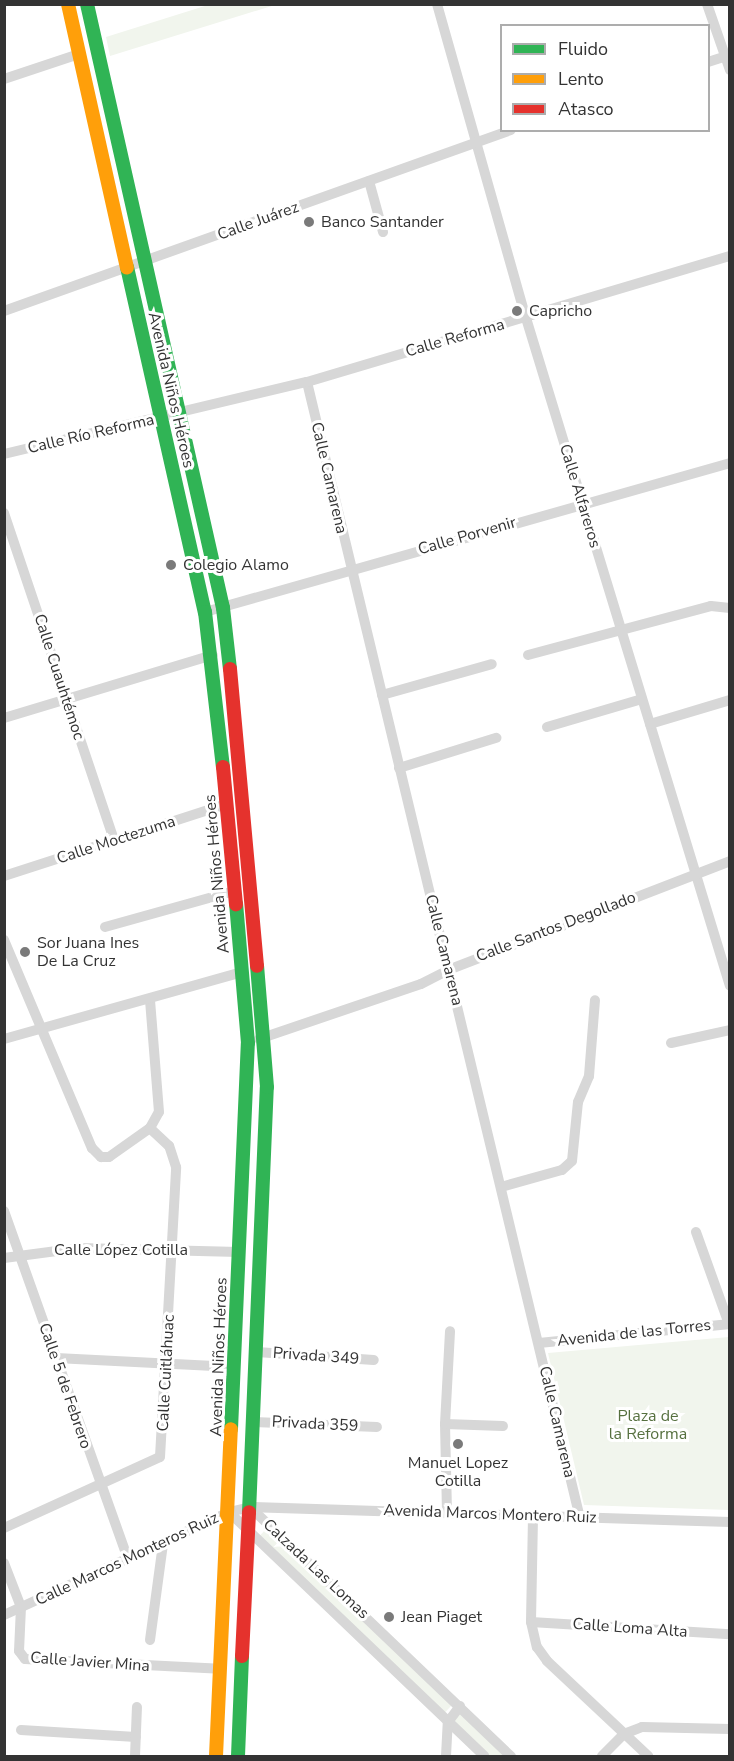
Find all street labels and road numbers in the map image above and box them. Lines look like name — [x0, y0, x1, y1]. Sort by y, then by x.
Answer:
street label: Calle Juárez — [215, 197, 301, 245]
street label: Avenida Niños Héroes — [144, 310, 198, 470]
street label: Calle Reforma — [403, 315, 507, 361]
street label: Calle Río Reforma — [26, 410, 156, 458]
street label: Calle Camarena — [307, 420, 351, 536]
street label: Calle Alfareros — [555, 442, 605, 550]
street label: Calle Porvenir — [416, 513, 518, 559]
street label: Calle Cuauhtémoc — [30, 612, 88, 742]
street label: Avenida Niños Héroes — [200, 794, 234, 954]
street label: Calle Moctezuma — [54, 812, 178, 868]
street label: Calle Santos Degollado — [473, 888, 639, 966]
street label: Calle Camarena — [421, 892, 467, 1008]
street label: Calle López Cotilla — [54, 1240, 188, 1260]
street label: Avenida Niños Héroes — [207, 1277, 231, 1437]
street label: Calle Cuitláhuac — [153, 1314, 179, 1432]
street label: Avenida de las Torres — [556, 1315, 712, 1351]
street label: Calle 5 de Febrero — [34, 1321, 96, 1451]
street label: Privada 349 — [272, 1343, 360, 1369]
street label: Calle Camarena — [535, 1364, 579, 1480]
street label: Privada 359 — [271, 1412, 359, 1436]
street label: Avenida Marcos Montero Ruiz — [383, 1501, 597, 1527]
street label: Calle Marcos Monteros Ruiz — [33, 1508, 221, 1610]
street label: Calzada Las Lomas — [259, 1515, 373, 1623]
street label: Calle Loma Alta — [572, 1614, 688, 1642]
street label: Calle Javier Mina — [30, 1648, 150, 1676]

